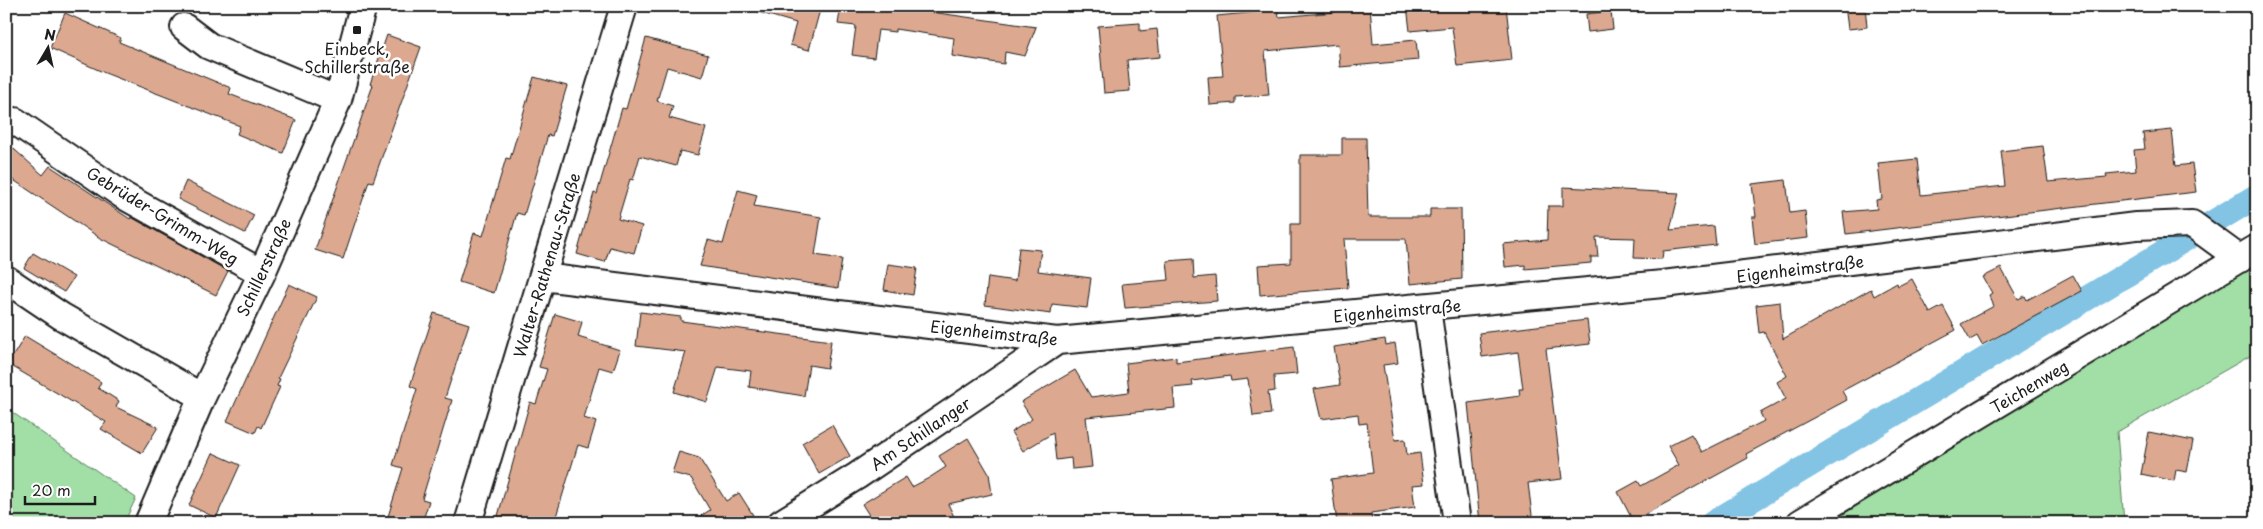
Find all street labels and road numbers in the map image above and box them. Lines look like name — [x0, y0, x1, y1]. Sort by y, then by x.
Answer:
street label: Gebrüder-Grimm-Weg — [82, 160, 244, 270]
street label: Walter-Rathenau-Straße — [506, 170, 586, 360]
street label: Schillerstraße — [230, 214, 296, 320]
street label: Eigenheimstraße — [1735, 248, 1865, 288]
street label: Eigenheimstraße — [1332, 292, 1462, 328]
street label: Eigenheimstraße — [929, 313, 1059, 351]
street label: Teichenweg — [1985, 353, 2073, 419]
street label: Am Schillanger — [865, 390, 975, 475]

